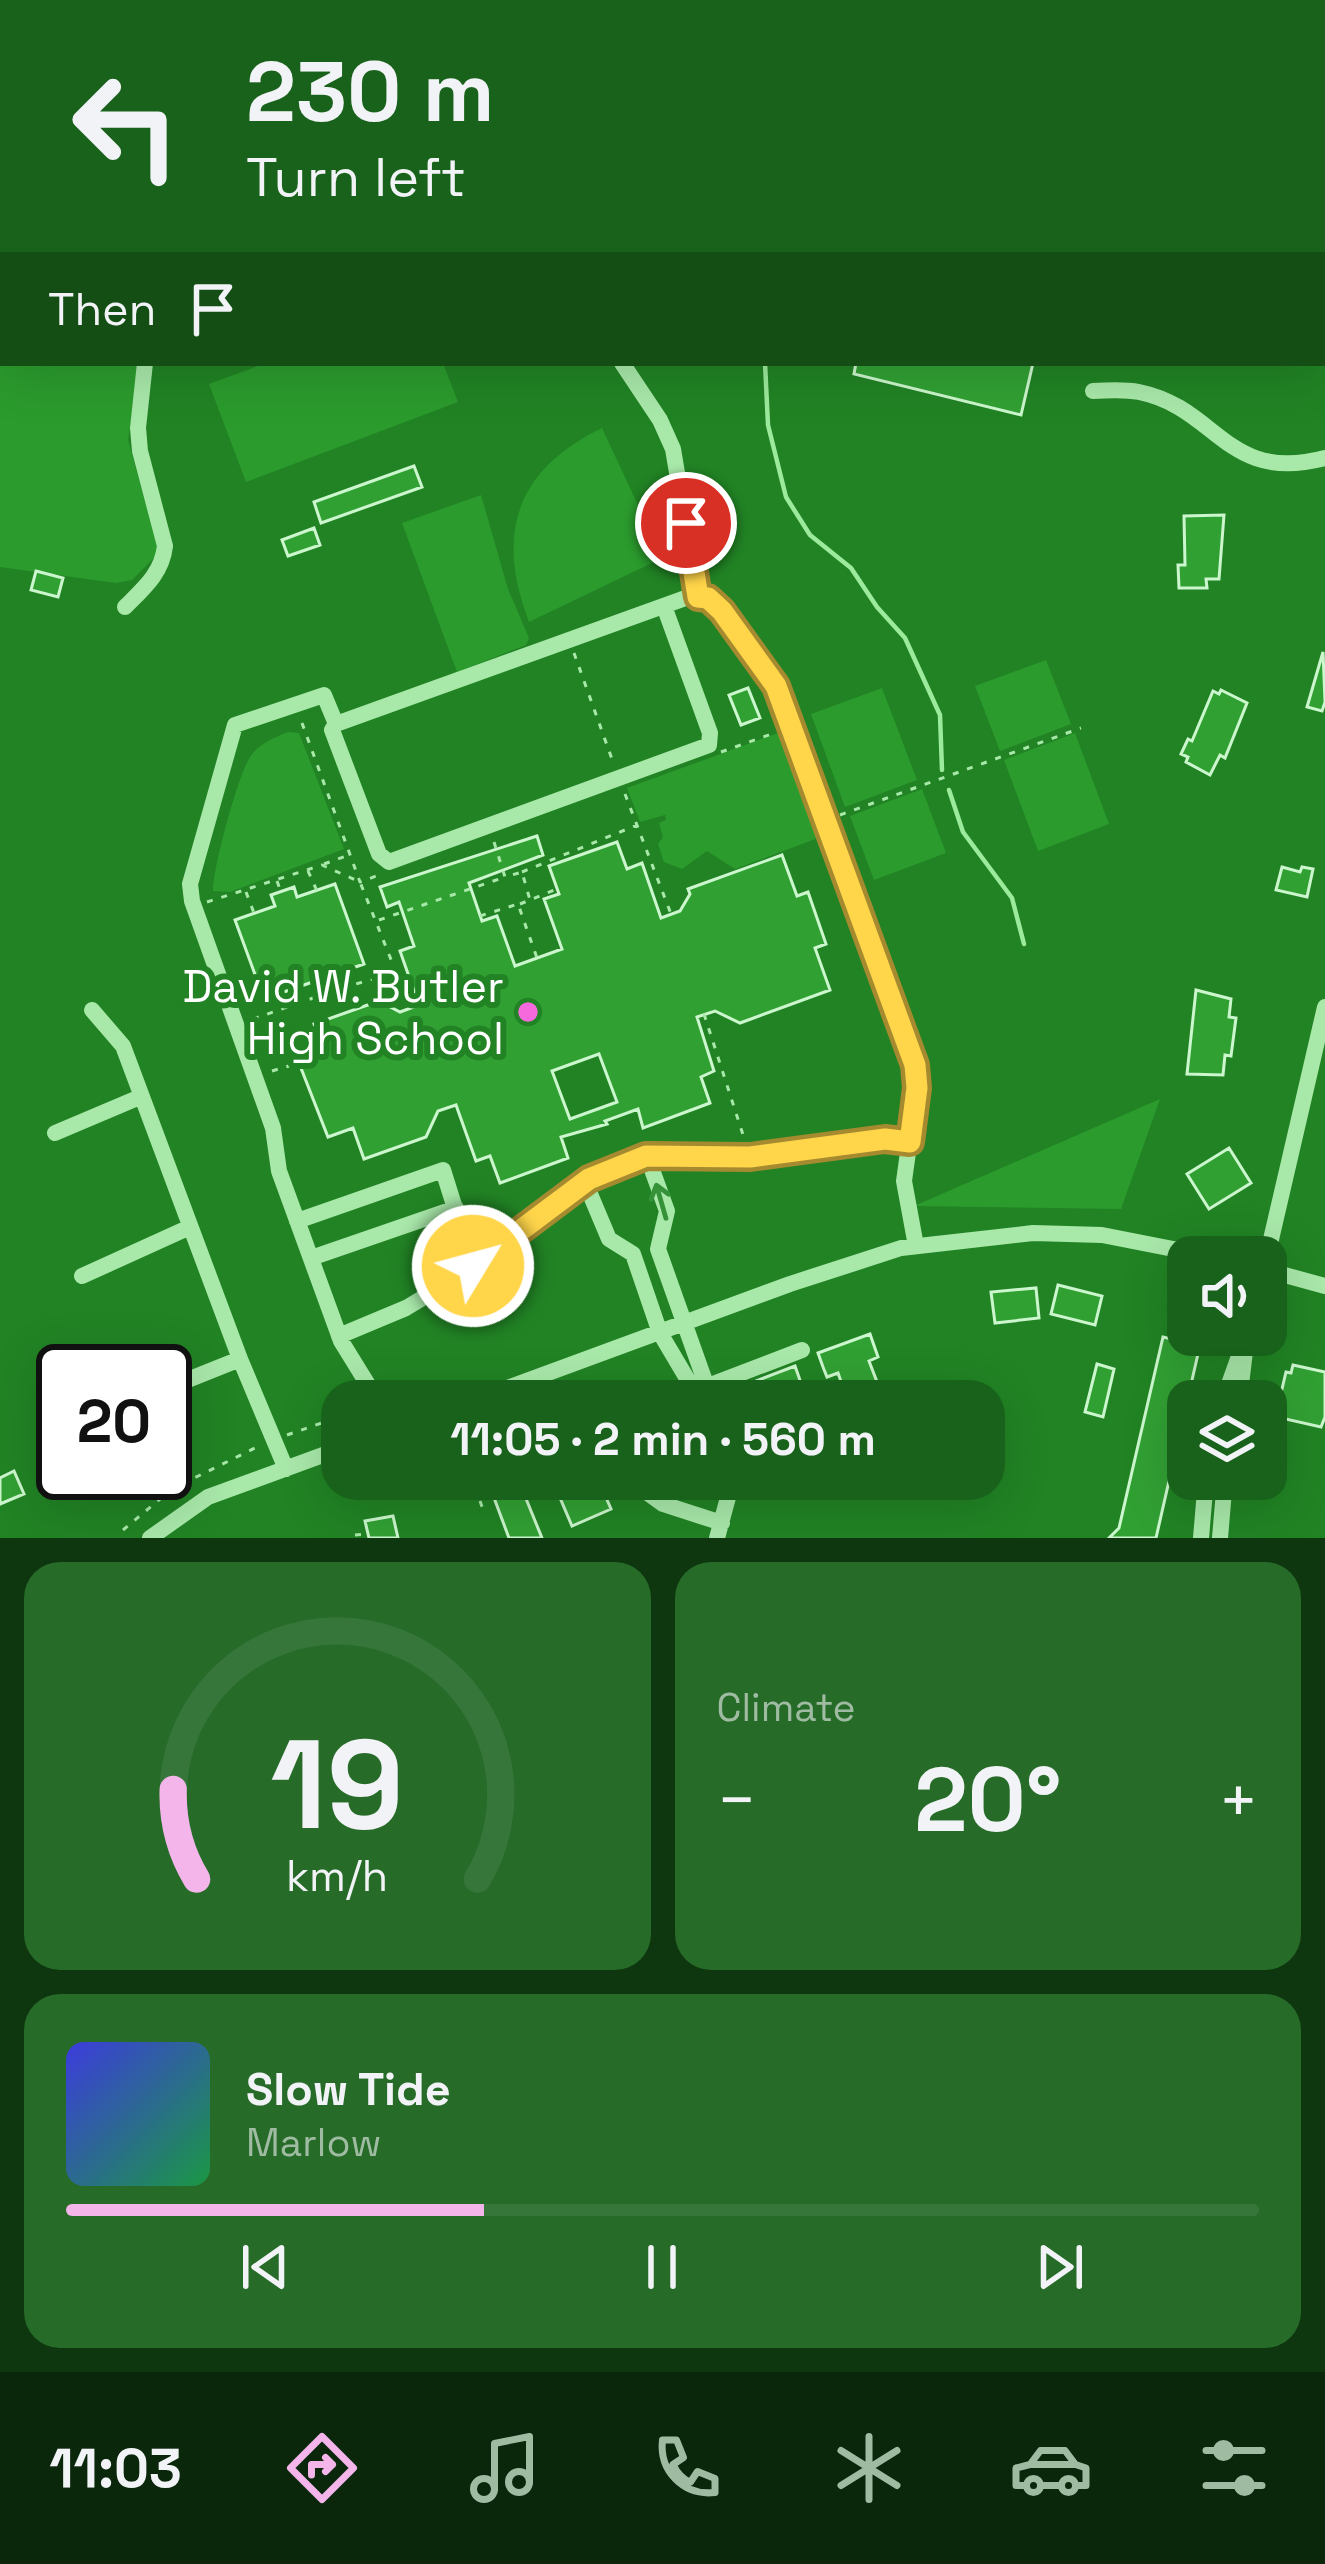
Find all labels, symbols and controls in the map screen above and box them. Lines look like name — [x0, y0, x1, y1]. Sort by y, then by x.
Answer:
text: 230 m — [246, 38, 494, 146]
icon: left — [48, 48, 204, 204]
text: Turn left — [246, 143, 466, 212]
icon: arrive — [180, 276, 246, 342]
text: Then — [48, 281, 156, 338]
pin — [635, 472, 737, 574]
icon: arrive — [653, 490, 719, 556]
place label: David W. Butler High School — [182, 958, 504, 1067]
marker: David W. Butler High School — [515, 999, 541, 1025]
one-way arrow — [649, 1183, 671, 1221]
position arrow — [410, 1203, 536, 1329]
map controls — [1167, 1236, 1287, 1500]
button: sound — [1167, 1236, 1287, 1356]
speed limit sign: 20 — [36, 1344, 192, 1500]
button: layers — [1167, 1380, 1287, 1500]
text: 11:05 · 2 min · 560 m — [450, 1411, 876, 1468]
text: Climate — [717, 1683, 856, 1732]
text: 19 — [270, 1705, 404, 1864]
text: 20° — [914, 1742, 1061, 1857]
text: − — [717, 1758, 757, 1842]
text: + — [1218, 1758, 1259, 1842]
text: km/h — [286, 1849, 388, 1904]
text: Slow Tide — [246, 2061, 451, 2118]
text: Marlow — [246, 2118, 381, 2167]
icon: previous — [232, 2234, 298, 2300]
icon: pause — [629, 2234, 695, 2300]
icon: next — [1027, 2234, 1093, 2300]
icon: directions — [280, 2426, 364, 2510]
icon: music — [463, 2426, 547, 2510]
icon: phone — [645, 2426, 729, 2510]
icon: climate — [827, 2426, 911, 2510]
icon: car — [1009, 2426, 1093, 2510]
icon: filters — [1192, 2426, 1276, 2510]
text: 11:03 — [49, 2434, 182, 2503]

